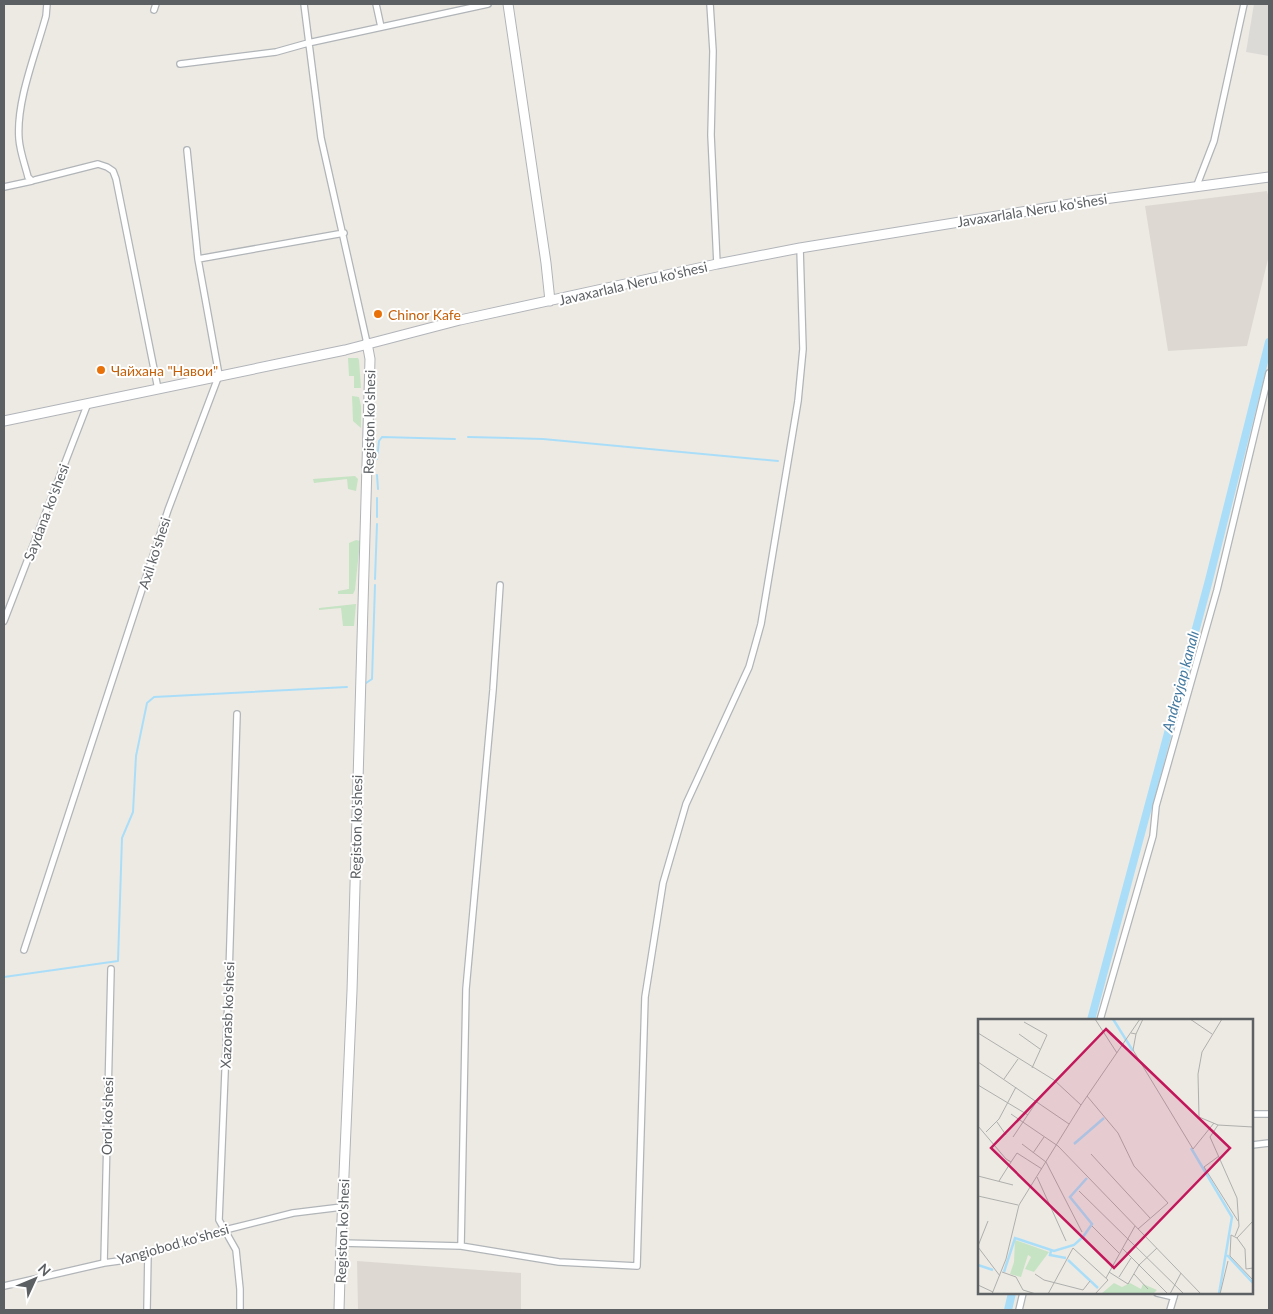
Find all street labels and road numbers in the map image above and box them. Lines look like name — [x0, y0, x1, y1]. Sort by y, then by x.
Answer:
street label: Javaxarlala Neru ko'shesi — [956, 190, 1108, 230]
street label: Javaxarlala Neru ko'shesi — [557, 258, 709, 308]
street label: Registon ko'shesi — [360, 370, 378, 474]
street label: Saydana ko'shesi — [20, 461, 72, 563]
street label: Axil ko'shesi — [134, 515, 174, 591]
street label: Registon ko'shesi — [347, 775, 365, 879]
street label: Xazorasb ko'shesi — [217, 961, 237, 1069]
street label: Orol ko'shesi — [98, 1077, 116, 1155]
street label: Registon ko'shesi — [332, 1178, 352, 1284]
street label: Yangiobod ko'shesi — [115, 1220, 231, 1268]

